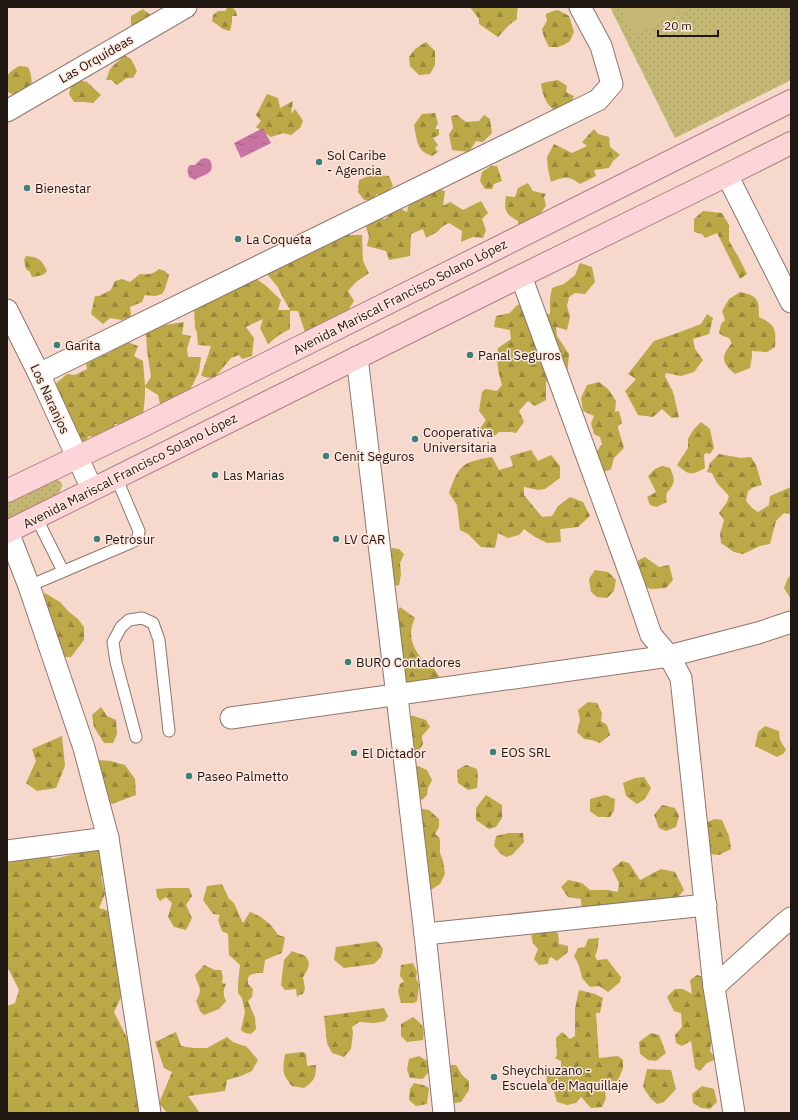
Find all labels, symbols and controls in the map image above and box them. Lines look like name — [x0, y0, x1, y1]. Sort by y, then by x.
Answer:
scale bar — [658, 12, 718, 38]
text: 20 m — [664, 18, 692, 33]
street label: Las Orquídeas — [56, 31, 136, 87]
place label: Sol Caribe - Agencia — [327, 147, 386, 179]
marker: Sol Caribe - Agencia — [314, 157, 324, 167]
place label: Bienestar — [35, 180, 91, 197]
marker: Bienestar — [22, 183, 32, 193]
place label: La Coqueta — [246, 231, 311, 248]
marker: La Coqueta — [233, 234, 243, 244]
street label: Avenida Mariscal Francisco Solano López — [290, 235, 510, 359]
place label: Garita — [65, 337, 101, 354]
marker: Garita — [52, 340, 62, 350]
place label: Panal Seguros — [478, 347, 561, 364]
marker: Panal Seguros — [465, 350, 475, 360]
street label: Los Naranjos — [26, 361, 74, 437]
street label: Avenida Mariscal Francisco Solano López — [20, 409, 240, 533]
place label: Cooperativa Universitaria — [423, 424, 497, 456]
marker: Cooperativa Universitaria — [410, 434, 420, 444]
place label: Cenit Seguros — [334, 448, 415, 465]
marker: Cenit Seguros — [321, 451, 331, 461]
place label: Las Marias — [223, 467, 285, 484]
marker: Las Marias — [210, 470, 220, 480]
place label: Petrosur — [105, 531, 155, 548]
place label: LV CAR — [344, 531, 385, 548]
marker: Petrosur — [92, 534, 102, 544]
marker: LV CAR — [331, 534, 341, 544]
place label: BURO Contadores — [356, 654, 461, 671]
marker: BURO Contadores — [343, 657, 353, 667]
place label: EOS SRL — [501, 744, 551, 761]
place label: El Dictador — [362, 745, 426, 762]
marker: EOS SRL — [488, 747, 498, 757]
marker: El Dictador — [349, 748, 359, 758]
place label: Paseo Palmetto — [197, 768, 288, 785]
marker: Paseo Palmetto — [184, 771, 194, 781]
place label: Sheychiuzano - Escuela de Maquillaje — [502, 1062, 628, 1094]
marker: Sheychiuzano - Escuela de Maquillaje — [489, 1072, 499, 1082]

